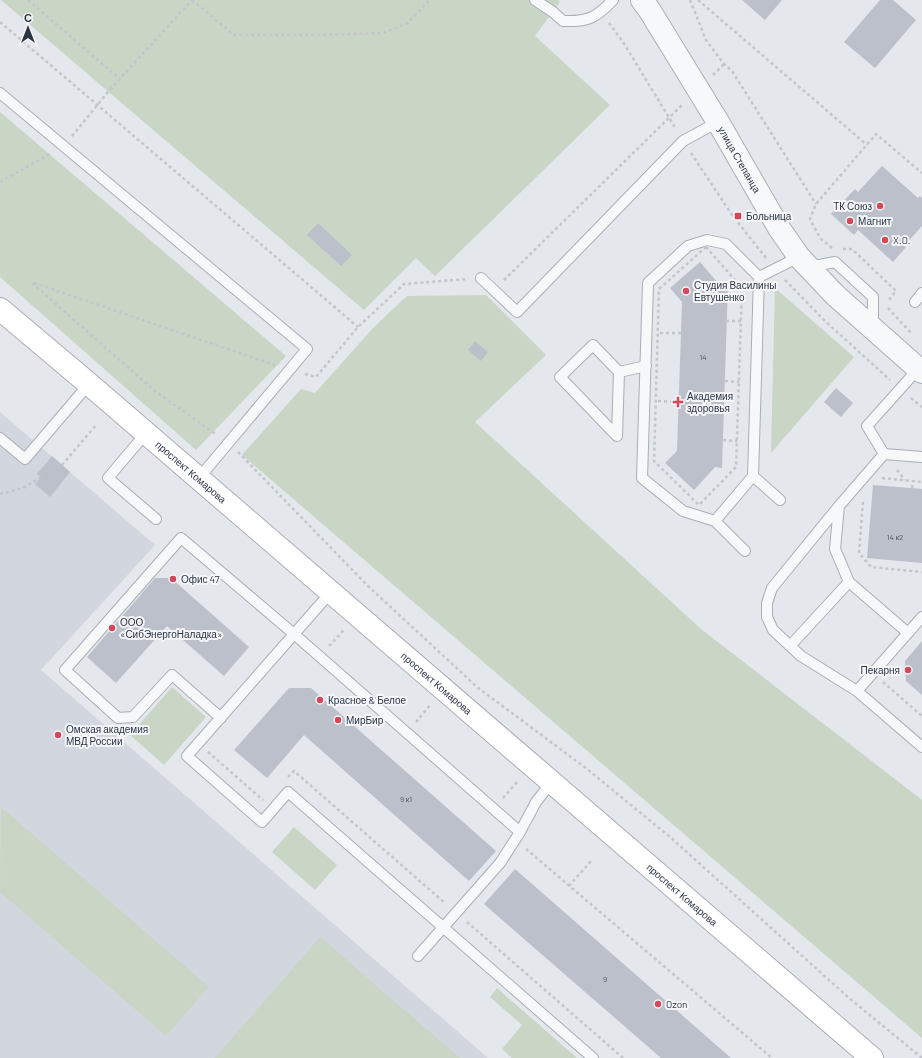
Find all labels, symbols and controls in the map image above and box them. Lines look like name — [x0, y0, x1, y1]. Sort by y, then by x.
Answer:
north arrow — [8, 8, 48, 48]
text: С — [24, 11, 32, 24]
street label: улица Степанца — [716, 124, 764, 195]
place label: ТК Союз — [833, 200, 872, 212]
marker: ТК Союз — [875, 201, 885, 211]
place label: Больница — [746, 210, 792, 222]
marker: Больница — [733, 211, 743, 221]
place label: Магнит — [858, 215, 892, 227]
marker: Магнит — [845, 216, 855, 226]
place label: X.O. — [893, 234, 911, 246]
marker: X.O. — [880, 235, 890, 245]
place label: Студия Василины Евтушенко — [694, 279, 776, 303]
marker: Студия Василины Евтушенко — [681, 286, 691, 296]
house number: 14 — [699, 352, 707, 362]
place label: Академия здоровья — [687, 390, 733, 414]
marker: Академия здоровья — [672, 396, 684, 408]
street label: проспект Комарова — [153, 438, 229, 506]
house number: 14 к2 — [887, 532, 903, 542]
place label: Офис 47 — [181, 573, 220, 585]
marker: Офис 47 — [168, 574, 178, 584]
place label: ООО «СибЭнергоНаладка» — [120, 616, 222, 640]
marker: ООО «СибЭнергоНаладка» — [107, 623, 117, 633]
street label: проспект Комарова — [399, 650, 475, 717]
place label: Пекарня — [861, 664, 900, 676]
marker: Пекарня — [903, 665, 913, 675]
place label: Красное & Белое — [328, 694, 406, 706]
marker: Красное & Белое — [315, 695, 325, 705]
place label: МирБир — [346, 714, 384, 726]
marker: МирБир — [333, 715, 343, 725]
place label: Омская академия МВД России — [66, 723, 148, 747]
marker: Омская академия МВД России — [53, 730, 63, 740]
house number: 9 к1 — [400, 794, 412, 804]
street label: проспект Комарова — [644, 861, 720, 929]
house number: 9 — [603, 974, 607, 984]
place label: Ozon — [666, 998, 688, 1010]
marker: Ozon — [653, 999, 663, 1009]

